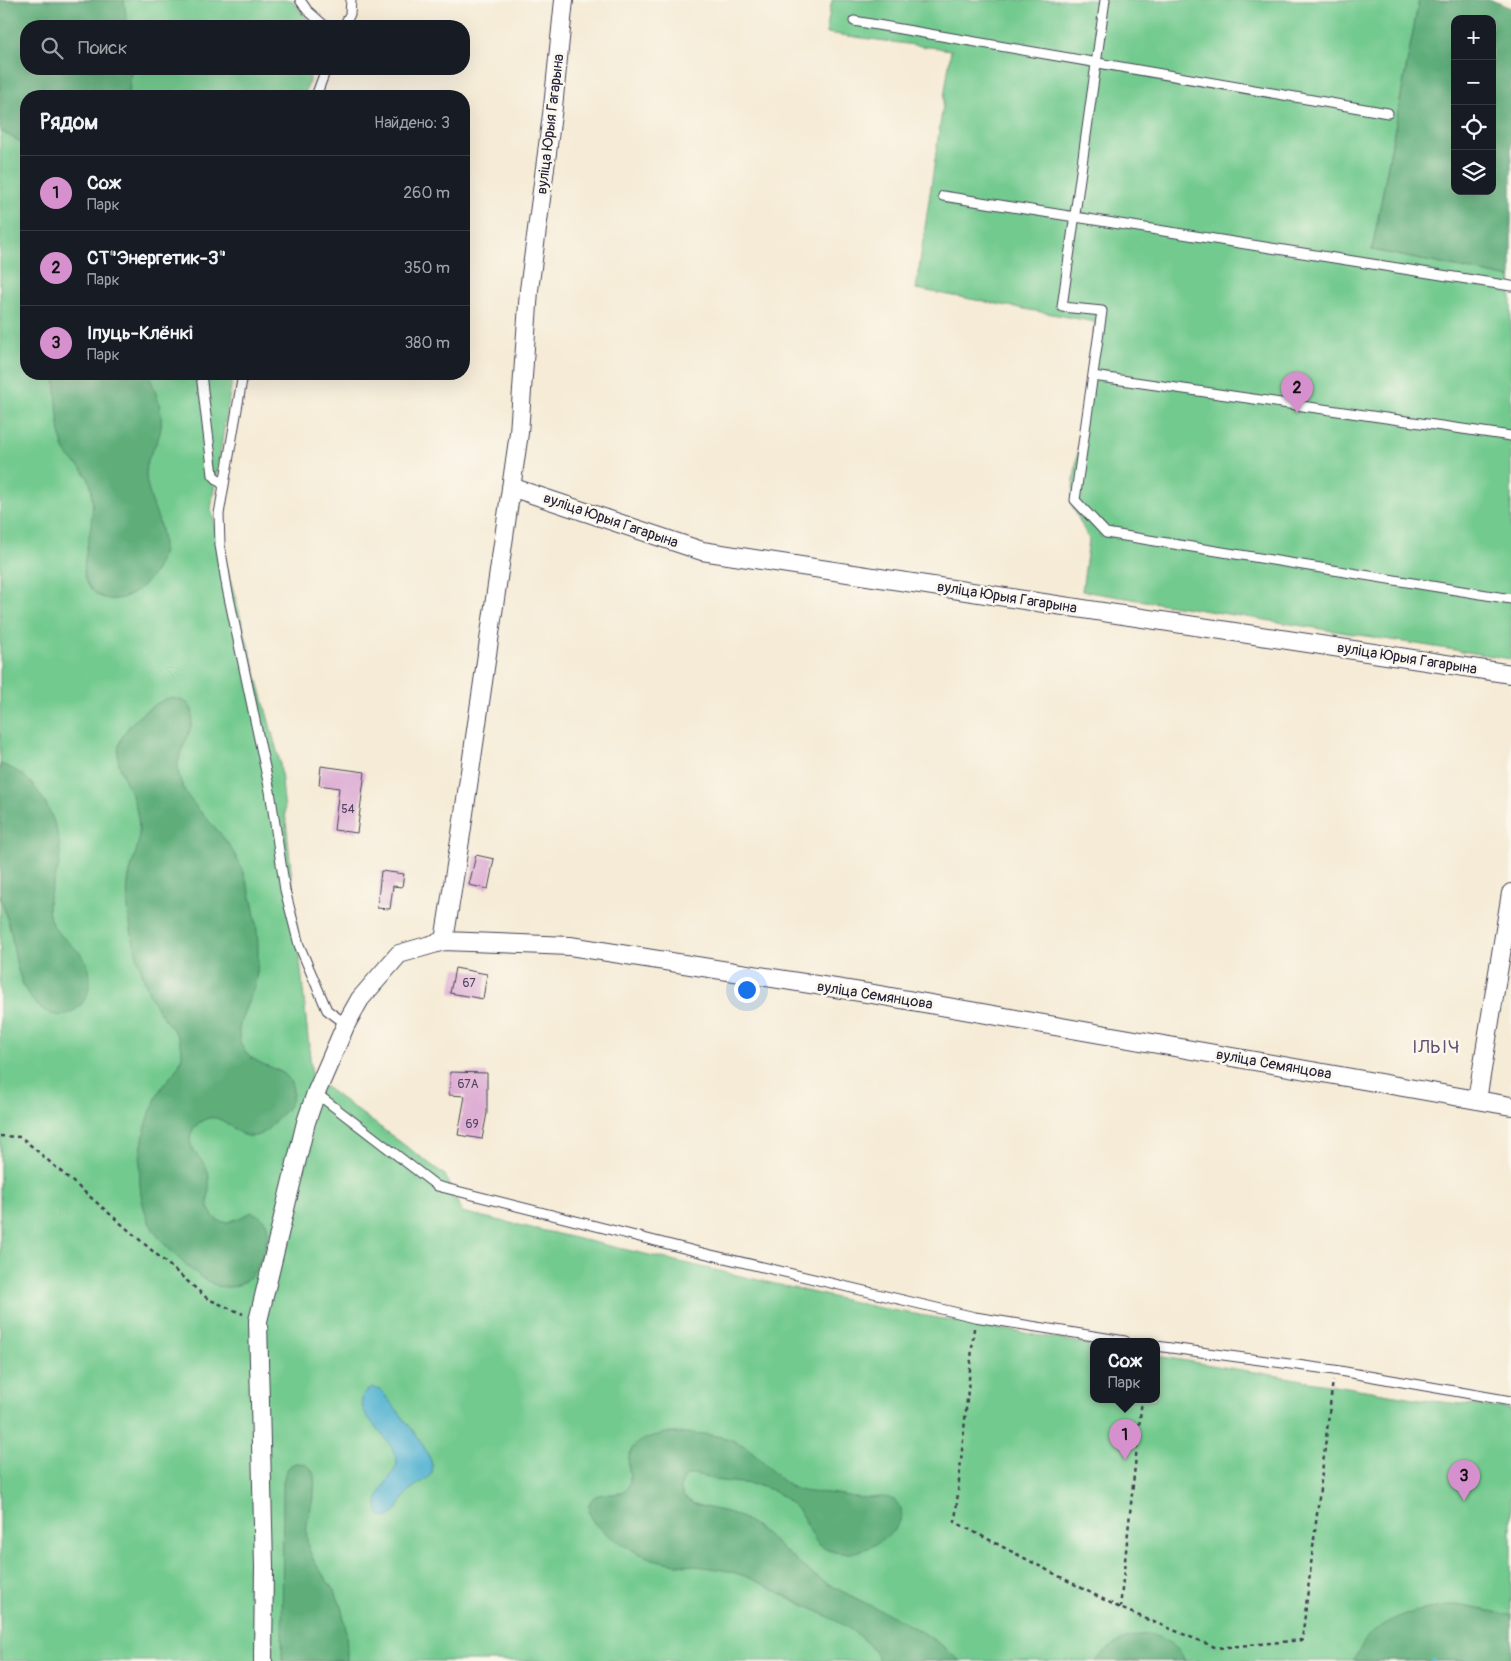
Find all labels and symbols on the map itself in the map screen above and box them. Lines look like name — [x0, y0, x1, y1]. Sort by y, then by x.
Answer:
street label: вуліца Юрыя Гагарына — [532, 53, 569, 195]
pin: 2 — [1281, 372, 1313, 413]
street label: вуліца Юрыя Гагарына — [541, 488, 681, 552]
street label: вуліца Юрыя Гагарына — [936, 577, 1078, 618]
street label: вуліца Юрыя Гагарына — [1336, 638, 1478, 679]
house number: 54 — [341, 802, 355, 817]
house number: 67 — [462, 976, 476, 991]
your location — [734, 977, 760, 1003]
street label: вуліца Семянцова — [816, 977, 934, 1014]
district label: ІЛЬІЧ — [1412, 1036, 1460, 1059]
street label: вуліца Семянцова — [1215, 1045, 1333, 1084]
house number: 67А — [457, 1077, 479, 1092]
house number: 69 — [465, 1117, 479, 1132]
pin: 1 — [1109, 1419, 1141, 1460]
pin: 3 — [1448, 1460, 1480, 1501]

